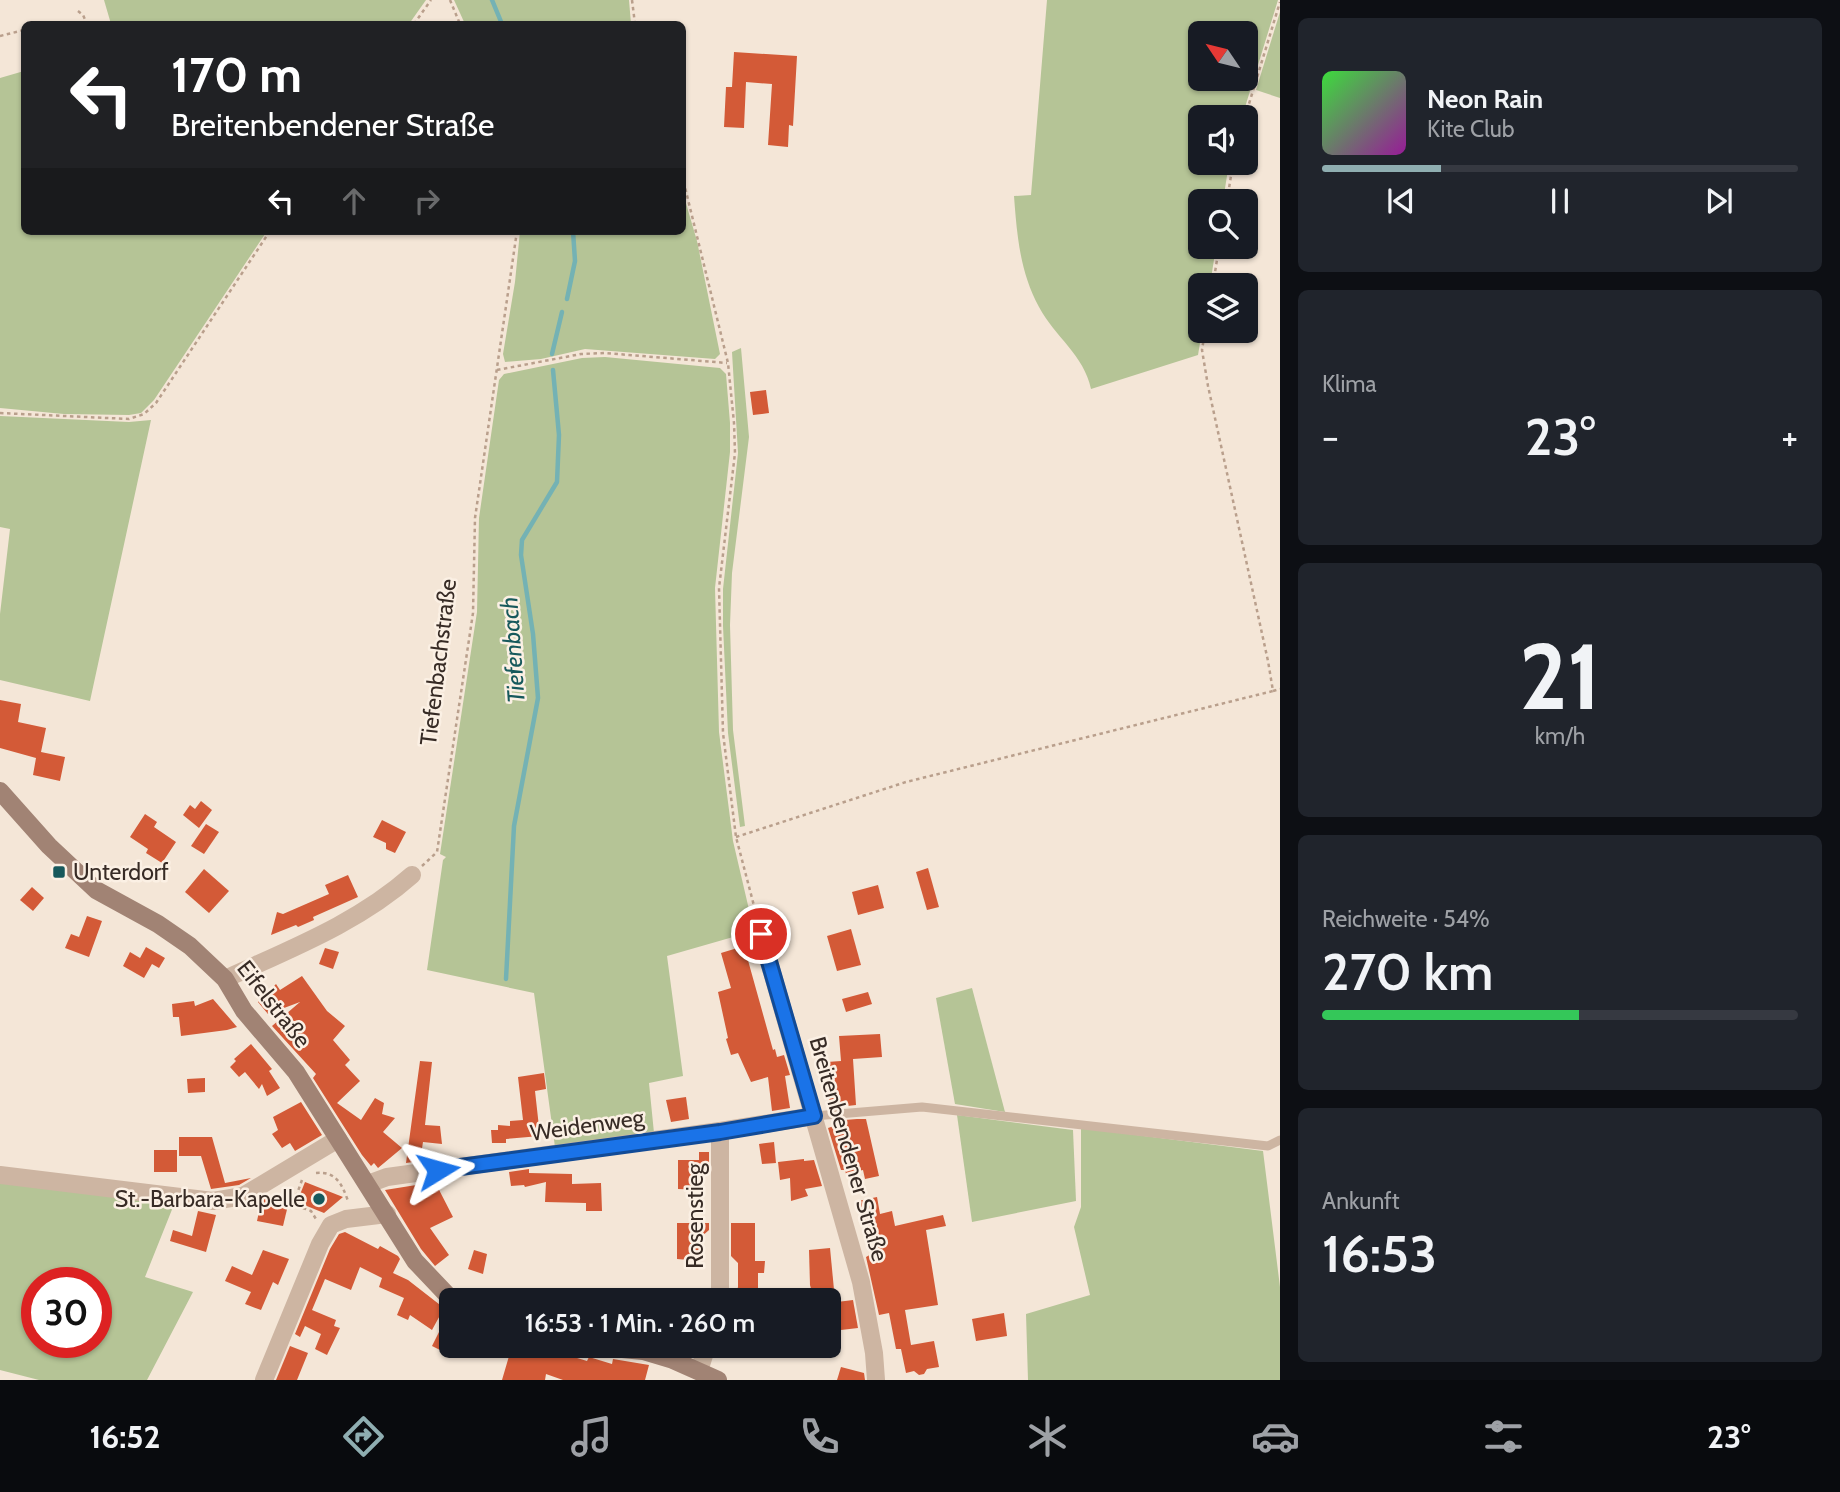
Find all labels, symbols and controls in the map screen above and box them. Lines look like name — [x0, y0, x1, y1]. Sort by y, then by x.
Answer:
north arrow — [1188, 21, 1258, 91]
map controls — [1188, 21, 1258, 343]
text: 170 m — [171, 45, 302, 104]
icon: left — [56, 49, 147, 140]
text: Neon Rain — [1427, 83, 1543, 115]
text: Breitenbendener Straße — [171, 105, 494, 144]
button: sound — [1188, 105, 1258, 175]
text: Kite Club — [1427, 115, 1514, 143]
icon: left — [262, 182, 300, 220]
icon: ahead — [335, 182, 373, 220]
icon: right — [408, 182, 446, 220]
icon: previous — [1382, 182, 1420, 220]
icon: pause — [1541, 182, 1579, 220]
icon: next — [1700, 182, 1738, 220]
button: search — [1188, 189, 1258, 259]
button: layers — [1188, 273, 1258, 343]
text: Klima — [1322, 370, 1377, 398]
text: 23° — [1525, 405, 1595, 468]
text: − — [1322, 413, 1339, 460]
text: + — [1781, 413, 1798, 460]
street label: Tiefenbachstraße — [414, 577, 462, 747]
water label: Tiefenbach — [494, 596, 531, 704]
text: 21 — [1519, 621, 1601, 732]
text: km/h — [1535, 722, 1585, 750]
place label: Unterdorf — [73, 858, 169, 886]
marker: Unterdorf — [51, 864, 67, 880]
pin — [731, 904, 791, 964]
text: Reichweite · 54% — [1322, 905, 1490, 933]
icon: arrive — [742, 915, 780, 953]
text: 270 km — [1322, 940, 1493, 1003]
street label: Eifelstraße — [231, 955, 317, 1053]
street label: Breitenbendener Straße — [804, 1033, 895, 1265]
street label: Weidenweg — [528, 1103, 646, 1147]
position arrow — [401, 1133, 475, 1207]
street label: Rosenstieg — [681, 1163, 709, 1269]
place label: St.-Barbara-Kapelle — [115, 1185, 305, 1213]
text: Ankunft — [1322, 1187, 1400, 1215]
marker: St.-Barbara-Kapelle — [311, 1191, 327, 1207]
text: 16:53 — [1322, 1222, 1437, 1285]
speed limit sign: 30 — [21, 1267, 112, 1358]
text: 16:53 · 1 Min. · 260 m — [525, 1307, 755, 1339]
icon: directions — [339, 1412, 388, 1461]
icon: music — [567, 1412, 616, 1461]
icon: phone — [795, 1412, 844, 1461]
icon: climate — [1023, 1412, 1072, 1461]
icon: car — [1251, 1412, 1300, 1461]
icon: filters — [1479, 1412, 1528, 1461]
text: 16:52 — [89, 1417, 160, 1456]
text: 23° — [1707, 1417, 1750, 1456]

